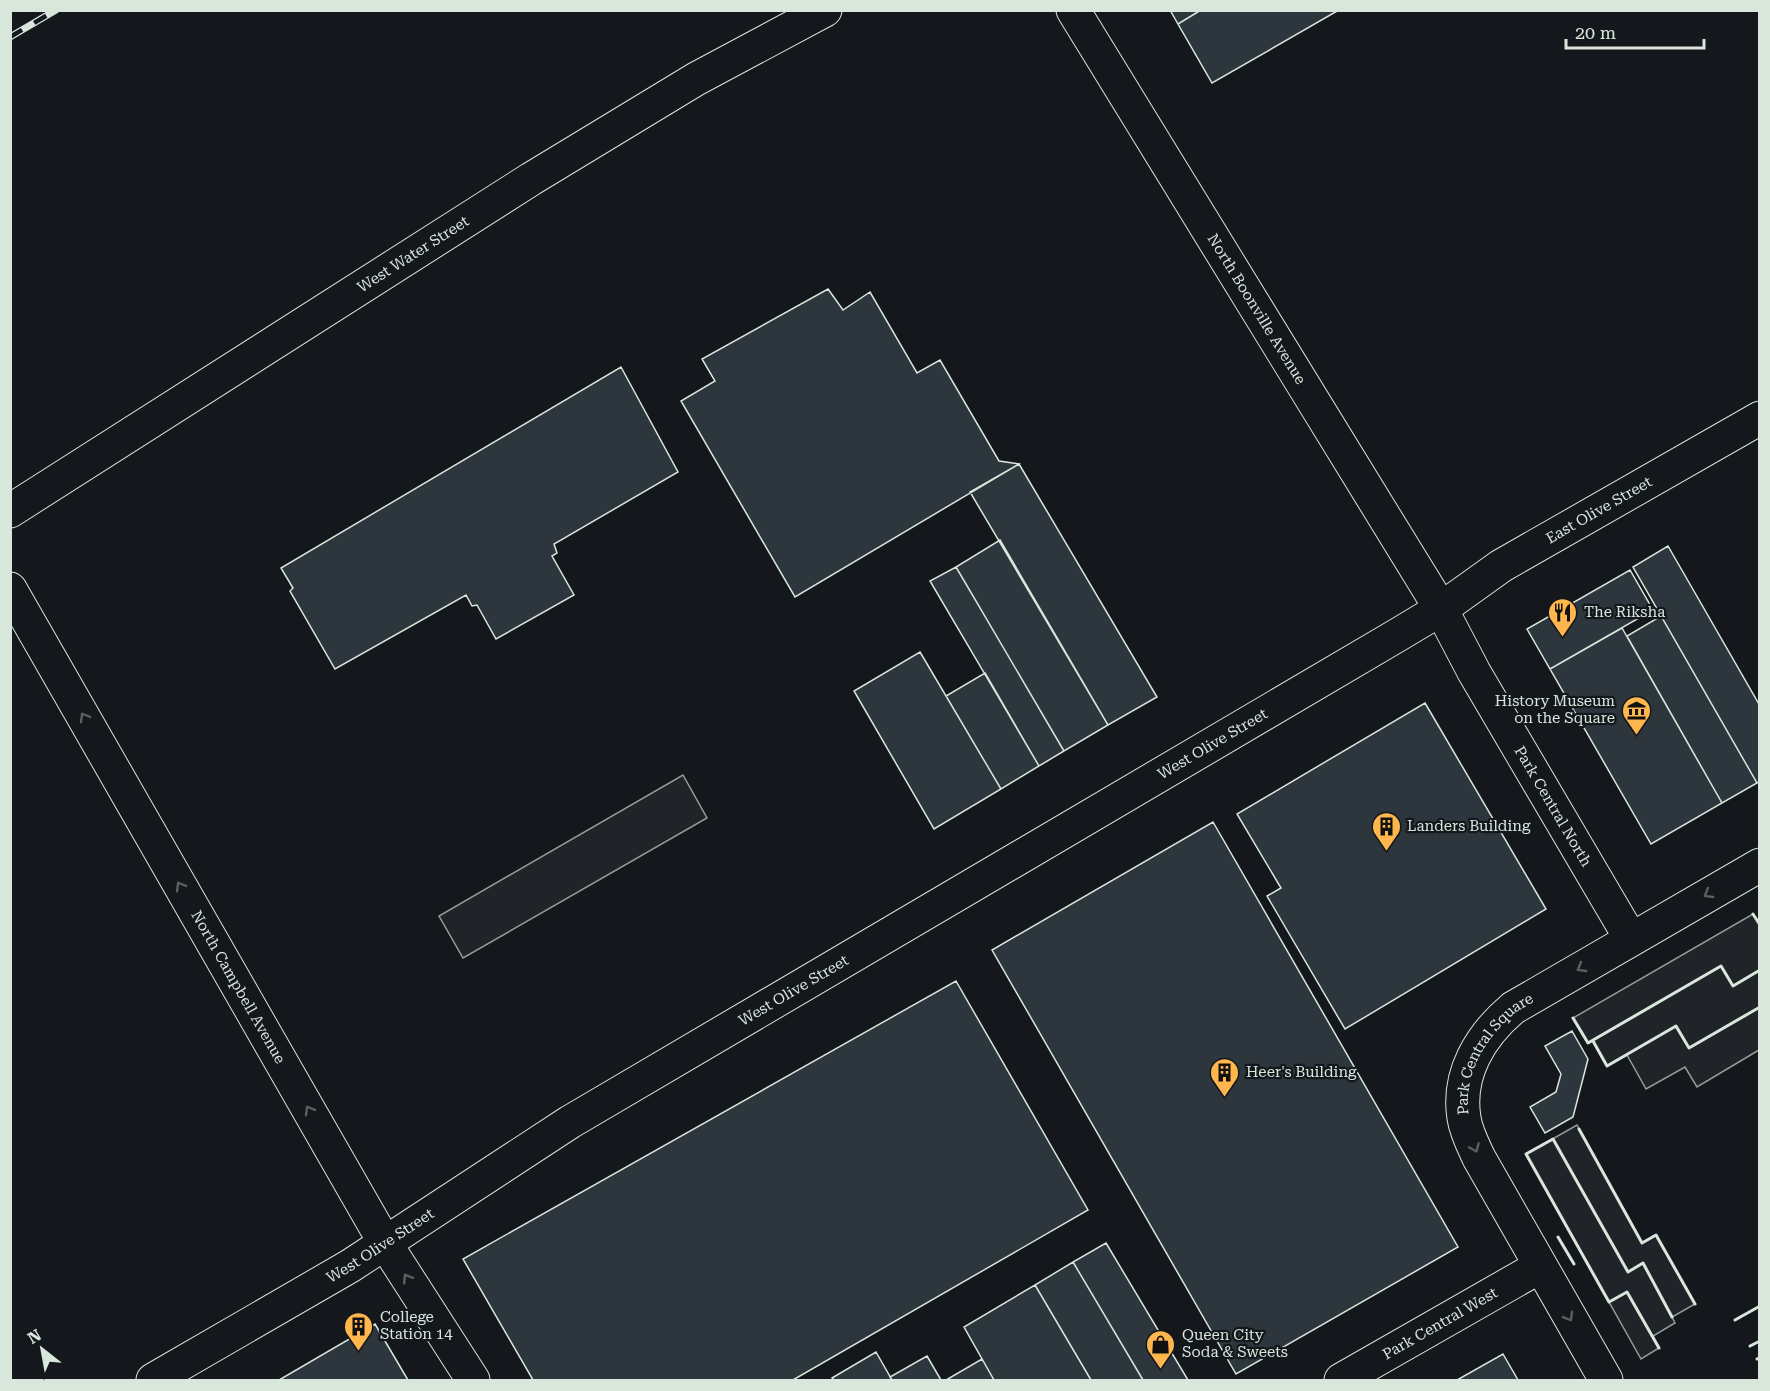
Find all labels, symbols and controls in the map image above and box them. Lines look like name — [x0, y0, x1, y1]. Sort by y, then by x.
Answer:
scale bar — [1566, 12, 1704, 50]
text: 20 m — [1575, 22, 1616, 43]
street label: West Water Street — [354, 212, 473, 296]
street label: North Boonville Avenue — [1204, 231, 1310, 388]
street label: East Olive Street — [1543, 472, 1656, 547]
restaurant icon: The Riksha — [1547, 596, 1579, 638]
place label: The Riksha — [1584, 603, 1665, 621]
place label: History Museum on the Square — [1495, 692, 1615, 727]
museum icon: History Museum on the Square — [1620, 694, 1652, 736]
street label: West Olive Street — [1154, 705, 1271, 783]
one-way arrow — [79, 713, 91, 723]
street label: Park Central North — [1511, 743, 1596, 870]
building icon: Landers Building — [1370, 810, 1402, 852]
place label: Landers Building — [1407, 817, 1531, 835]
one-way arrow — [176, 882, 188, 892]
one-way arrow — [1704, 887, 1715, 898]
street label: North Campbell Avenue — [187, 907, 289, 1067]
street label: West Olive Street — [735, 951, 852, 1030]
one-way arrow — [1577, 961, 1587, 972]
street label: Park Central Square — [1454, 989, 1536, 1116]
building icon: Heer's Building — [1209, 1056, 1241, 1098]
place label: Heer's Building — [1246, 1063, 1357, 1081]
one-way arrow — [305, 1106, 316, 1116]
one-way arrow — [1468, 1142, 1480, 1153]
street label: West Olive Street — [323, 1204, 438, 1287]
one-way arrow — [403, 1274, 415, 1284]
street label: Park Central West — [1379, 1283, 1501, 1363]
place label: College Station 14 — [380, 1308, 453, 1343]
building icon: College Station 14 — [343, 1310, 375, 1352]
one-way arrow — [1562, 1311, 1573, 1321]
north arrow — [12, 1319, 72, 1379]
text: N — [24, 1325, 45, 1348]
place label: Queen City Soda & Sweets — [1182, 1326, 1288, 1361]
shop icon: Queen City Soda & Sweets — [1145, 1328, 1177, 1370]

